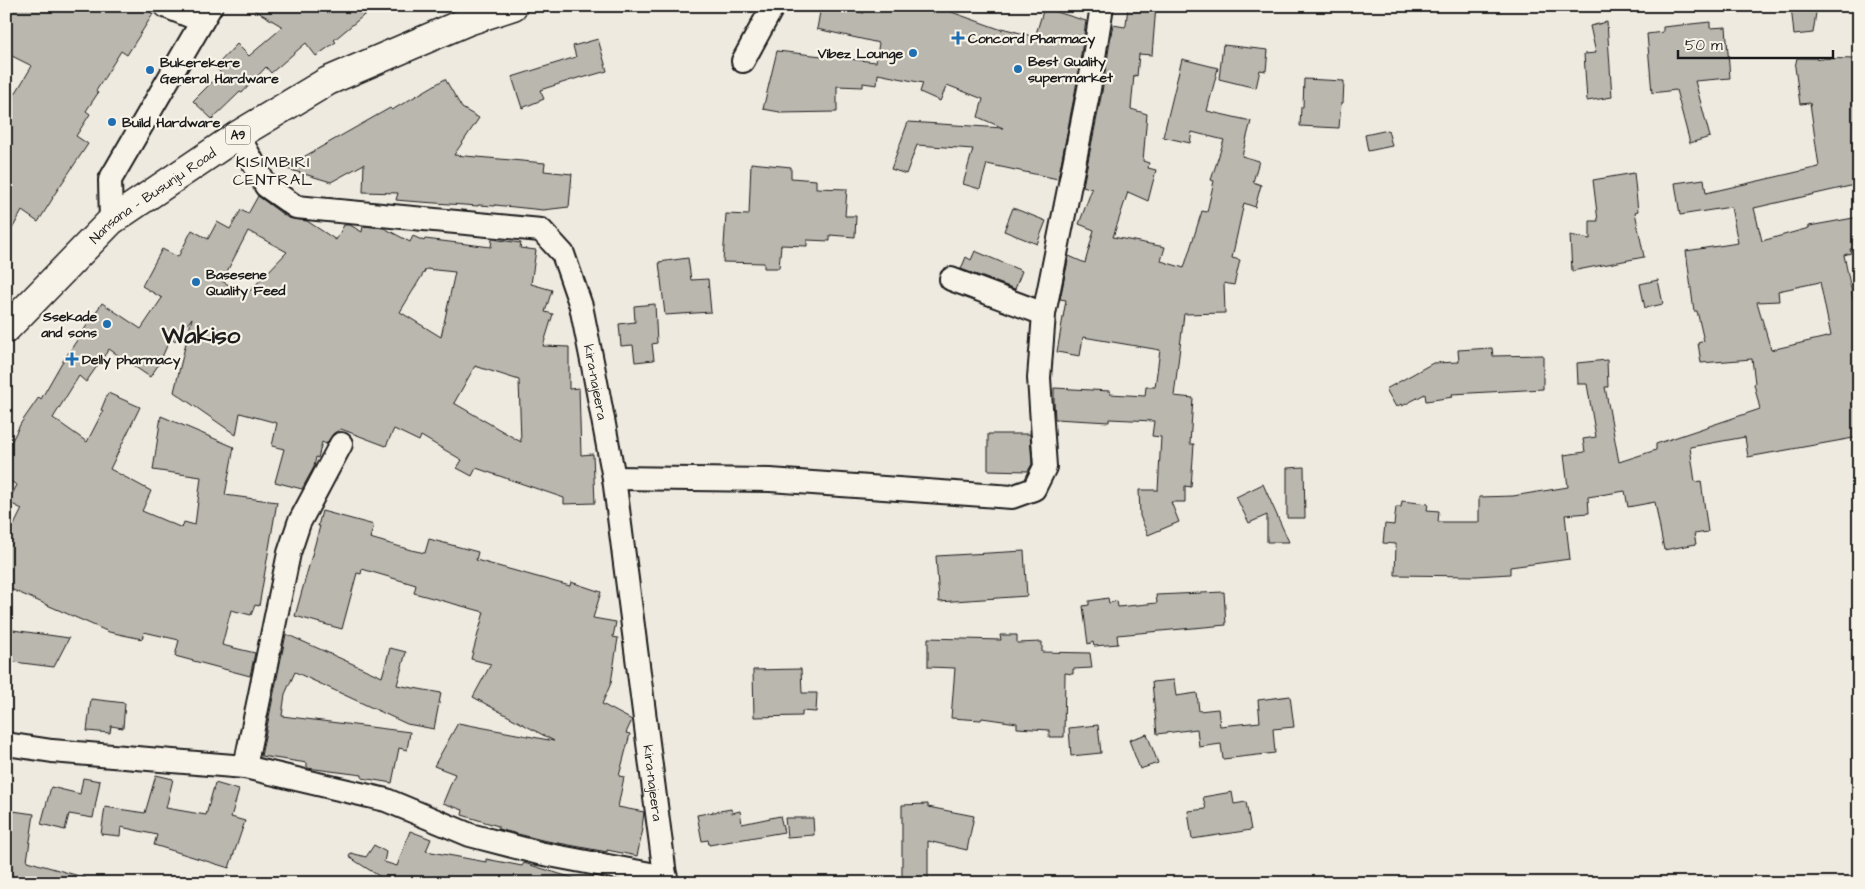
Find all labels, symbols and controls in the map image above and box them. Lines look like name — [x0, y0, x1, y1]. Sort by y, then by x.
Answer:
scale bar — [1678, 28, 1832, 60]
place label: Concord Pharmacy — [968, 29, 1096, 49]
marker: Concord Pharmacy — [952, 32, 964, 44]
text: 50 m — [1685, 35, 1723, 56]
place label: Vibez Lounge — [817, 44, 903, 65]
marker: Vibez Lounge — [907, 47, 919, 59]
place label: Best Quality supermarket — [1028, 52, 1113, 88]
place label: Bukerekere General Hardware — [160, 53, 279, 89]
marker: Best Quality supermarket — [1012, 63, 1024, 75]
marker: Bukerekere General Hardware — [144, 64, 156, 76]
place label: Build Hardware — [122, 113, 221, 133]
marker: Build Hardware — [106, 116, 118, 128]
road number: A9 — [226, 126, 250, 144]
street label: Nansana - Busunju Road — [85, 144, 220, 249]
district label: KISIMBIRI CENTRAL — [233, 151, 313, 191]
place label: Basesene Quality Feed — [206, 265, 286, 301]
marker: Basesene Quality Feed — [190, 276, 202, 288]
place label: Ssekade and sons — [40, 307, 97, 343]
marker: Ssekade and sons — [101, 318, 113, 330]
district label: Wakiso — [161, 319, 241, 353]
street label: kira-najeera — [578, 343, 612, 422]
place label: Delly pharmacy — [82, 350, 181, 370]
marker: Delly pharmacy — [66, 353, 78, 365]
street label: kira-najeera — [637, 744, 667, 822]

